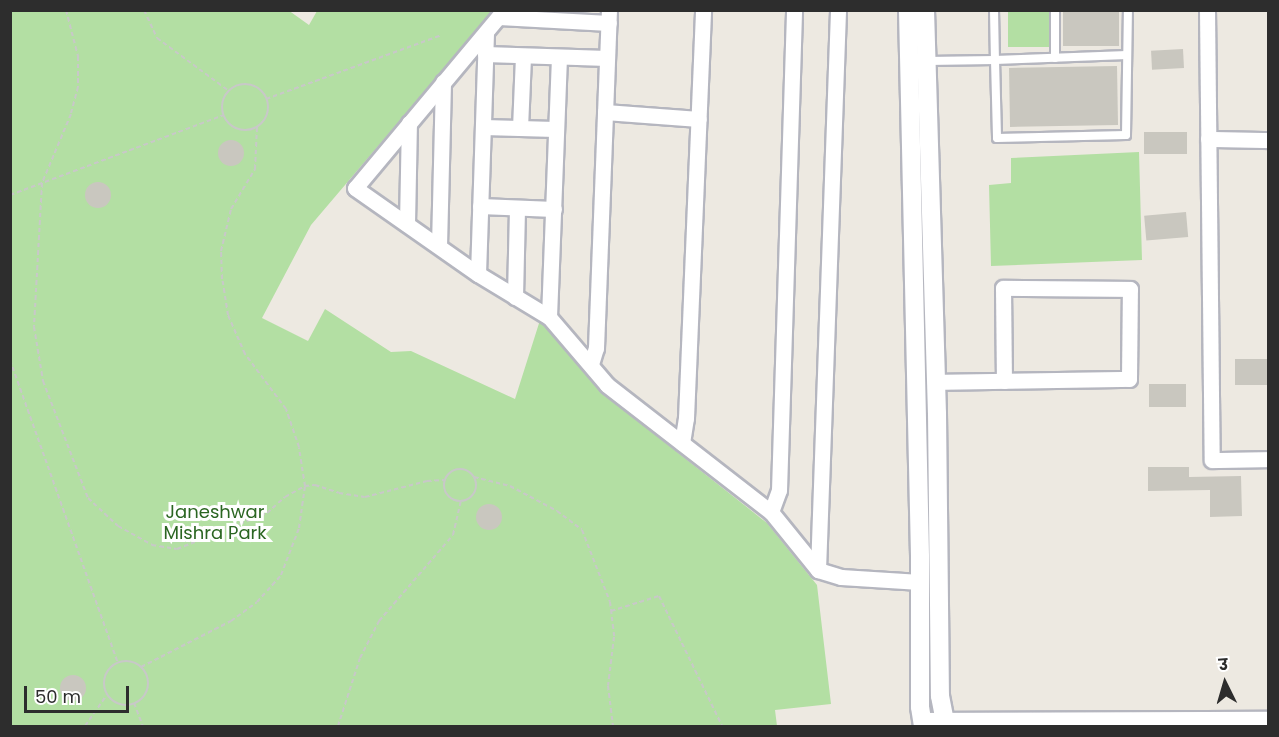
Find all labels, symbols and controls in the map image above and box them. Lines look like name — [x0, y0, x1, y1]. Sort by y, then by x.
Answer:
park label: Janeshwar Mishra Park — [163, 502, 267, 544]
north arrow — [1195, 653, 1255, 713]
text: उ — [1218, 653, 1229, 676]
scale bar — [27, 674, 132, 712]
text: 50 m — [35, 684, 81, 709]

